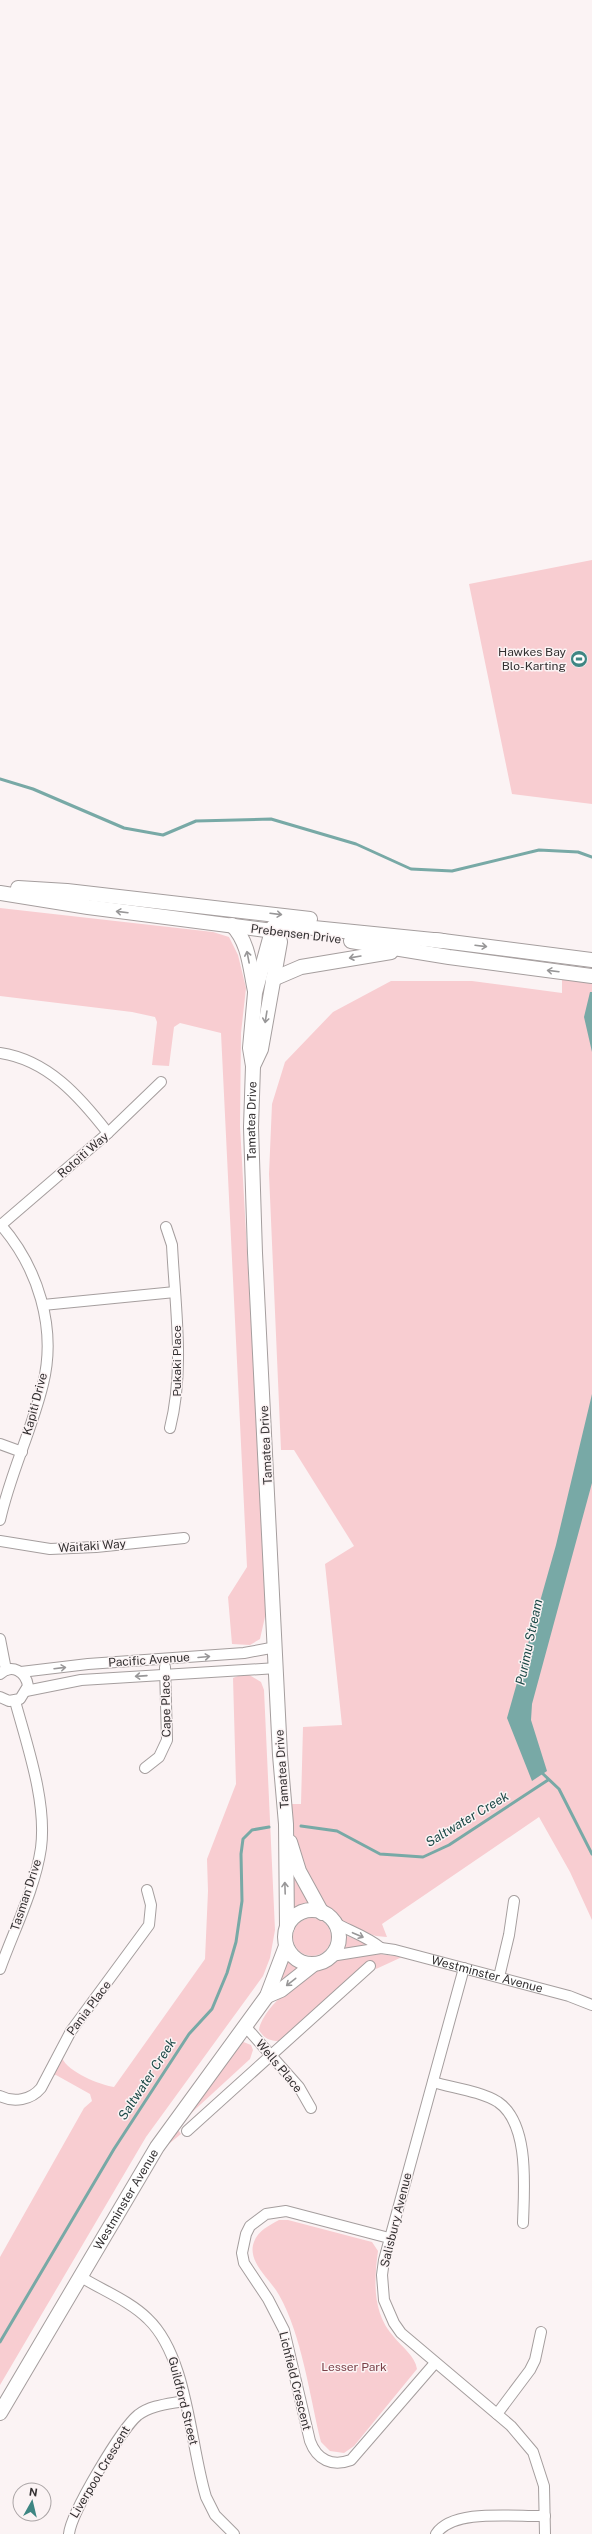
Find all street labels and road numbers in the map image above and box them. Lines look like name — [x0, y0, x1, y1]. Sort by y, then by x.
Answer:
street label: Prebensen Drive — [250, 921, 342, 947]
street label: Tamatea Drive — [244, 1081, 260, 1161]
street label: Rotoiti Way — [55, 1129, 112, 1181]
street label: Pukaki Place — [170, 1325, 184, 1397]
street label: Kapiti Drive — [20, 1371, 50, 1437]
street label: Tamatea Drive — [257, 1405, 275, 1485]
street label: Waitaki Way — [58, 1537, 127, 1555]
street label: Pacific Avenue — [108, 1650, 191, 1670]
street label: Cape Place — [158, 1674, 174, 1737]
street label: Tamatea Drive — [272, 1729, 292, 1809]
street label: Tasman Drive — [8, 1857, 44, 1933]
street label: Westminster Avenue — [430, 1953, 545, 1996]
street label: Pania Place — [64, 1978, 114, 2038]
street label: Wells Place — [253, 2037, 305, 2095]
street label: Westminster Avenue — [91, 2146, 161, 2252]
street label: Salisbury Avenue — [377, 2171, 415, 2269]
street label: Lichfield Crescent — [276, 2330, 314, 2432]
street label: Guildford Street — [165, 2355, 201, 2447]
street label: Liverpool Crescent — [67, 2423, 133, 2521]

